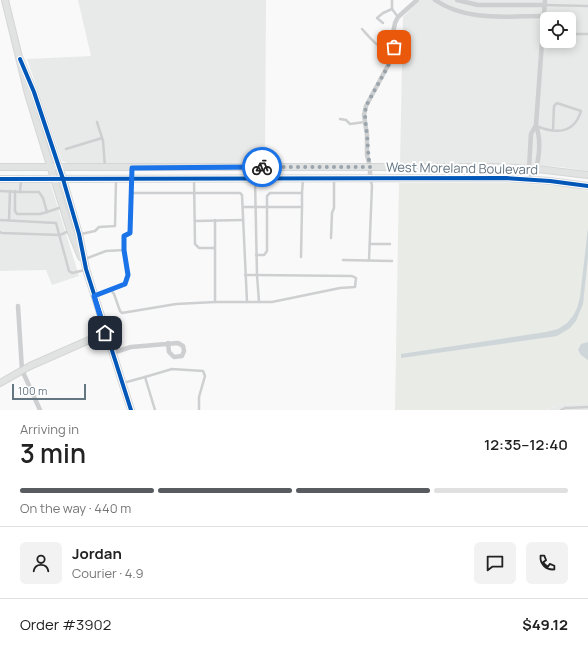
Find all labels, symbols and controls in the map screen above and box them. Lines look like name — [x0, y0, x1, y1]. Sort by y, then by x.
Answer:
map controls — [540, 12, 576, 48]
button: locate — [540, 12, 576, 48]
pin — [377, 30, 411, 64]
icon: bag — [383, 36, 405, 58]
courier — [242, 147, 282, 187]
icon: bike — [251, 156, 273, 178]
street label: West Moreland Boulevard — [386, 158, 538, 178]
pin — [88, 316, 122, 350]
icon: home — [94, 322, 116, 344]
scale bar — [12, 382, 86, 401]
text: 100 m — [18, 383, 47, 398]
text: Arriving in — [20, 420, 79, 438]
text: 12:35–12:40 — [484, 434, 568, 455]
text: 3 min — [20, 435, 86, 471]
text: On the way · 440 m — [20, 499, 131, 517]
button: person — [20, 542, 62, 584]
button: chat — [474, 542, 516, 584]
button: phone — [526, 542, 568, 584]
text: Jordan — [72, 543, 122, 564]
text: Courier · 4.9 — [72, 564, 144, 582]
text: Order #3902 — [20, 614, 111, 635]
text: $49.12 — [522, 614, 568, 635]

